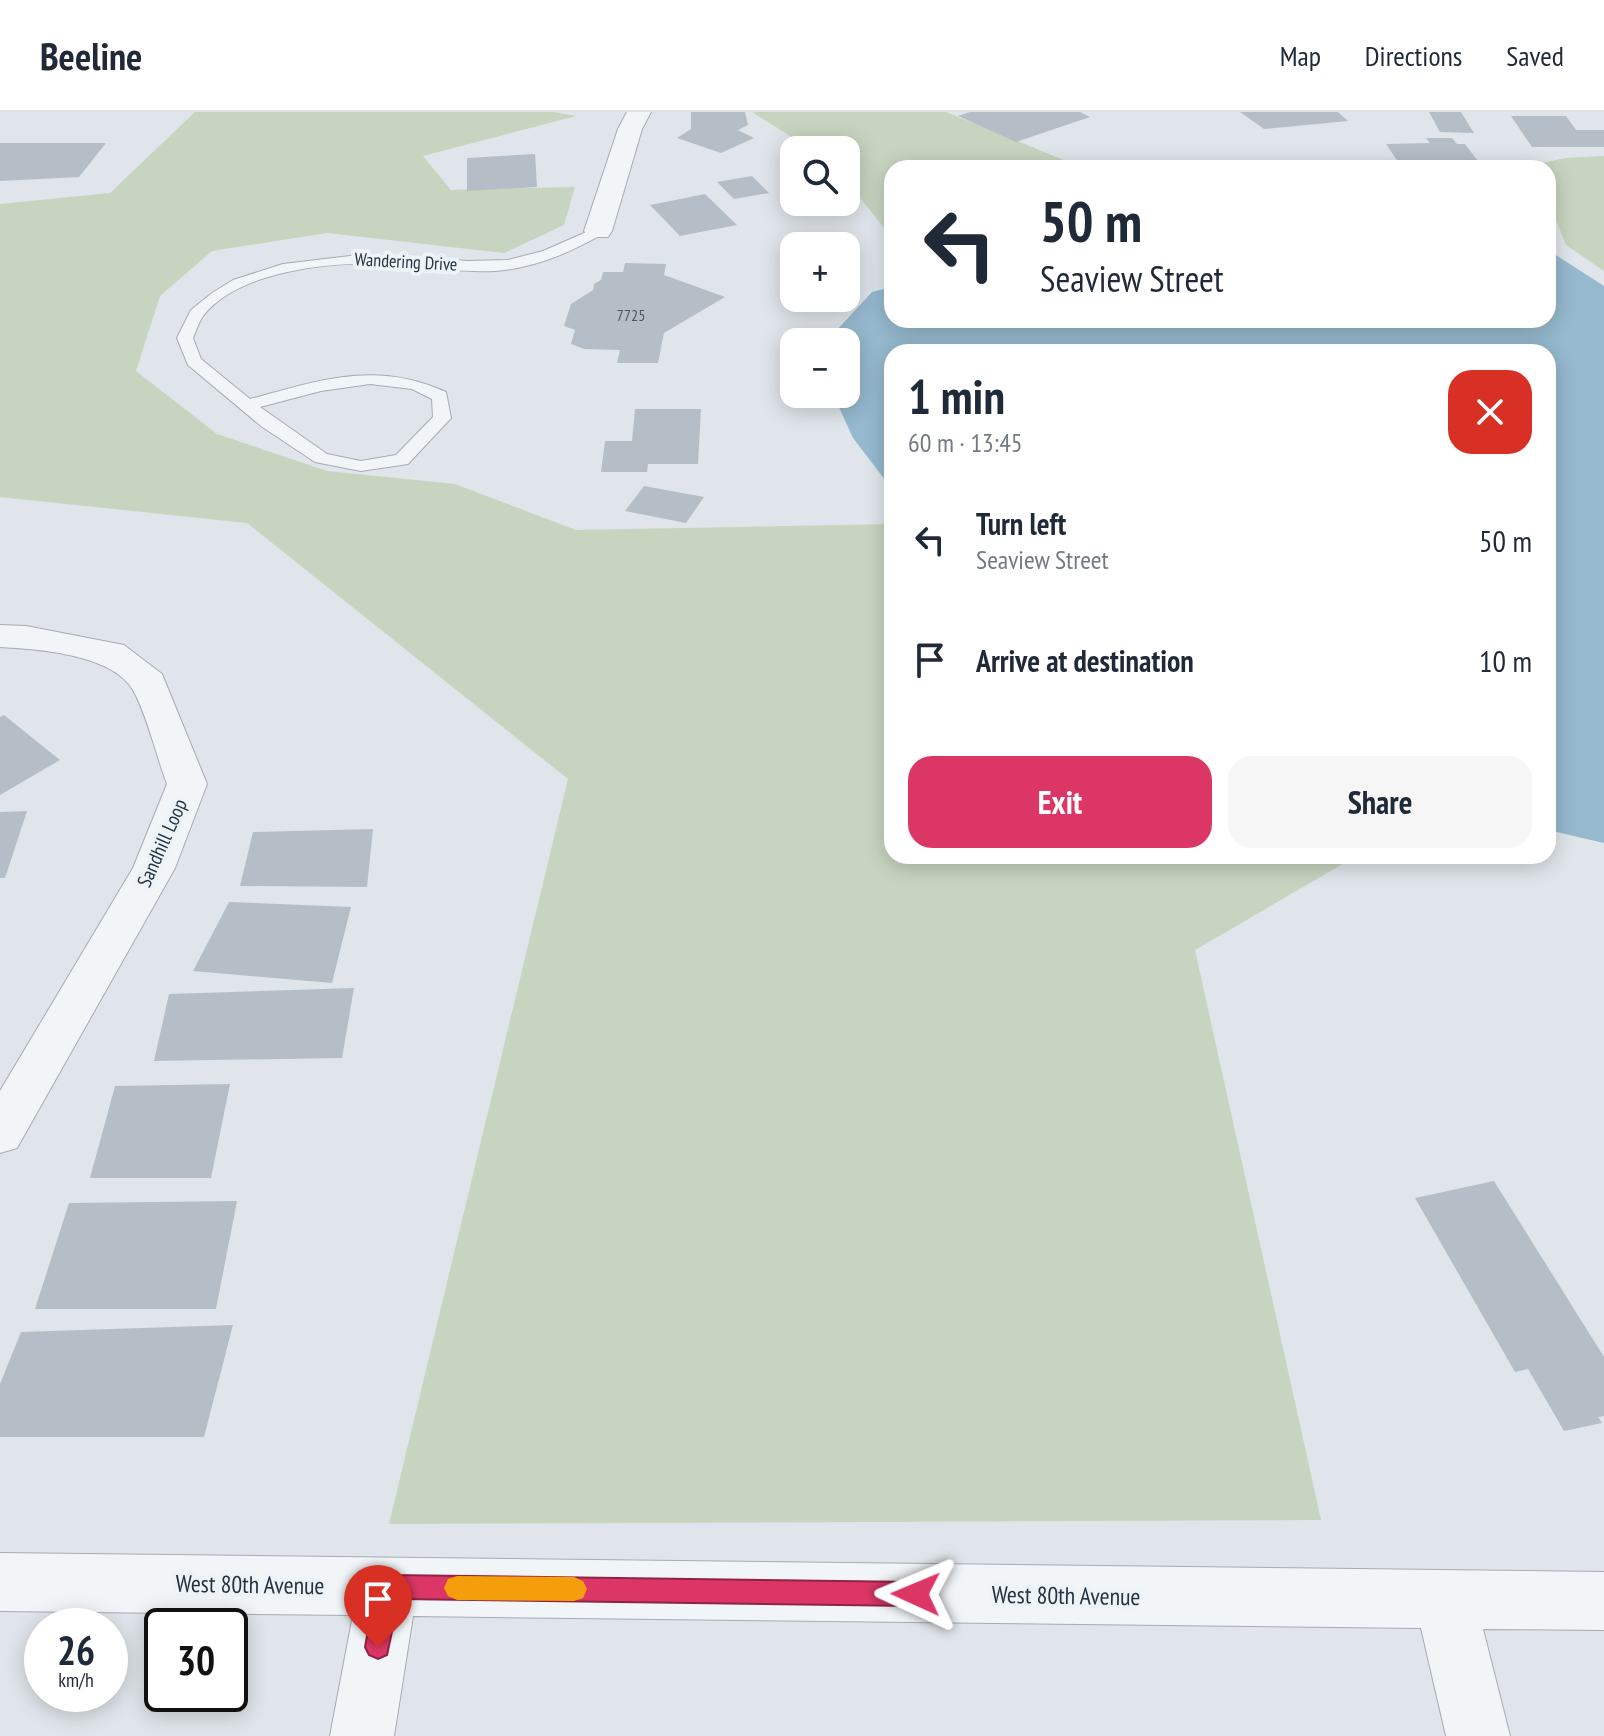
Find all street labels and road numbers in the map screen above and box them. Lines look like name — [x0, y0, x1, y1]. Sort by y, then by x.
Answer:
street label: Wandering Drive — [354, 247, 458, 276]
street label: Sandhill Loop — [131, 795, 193, 891]
street label: West 80th Avenue — [175, 1568, 325, 1601]
street label: West 80th Avenue — [991, 1579, 1141, 1612]

